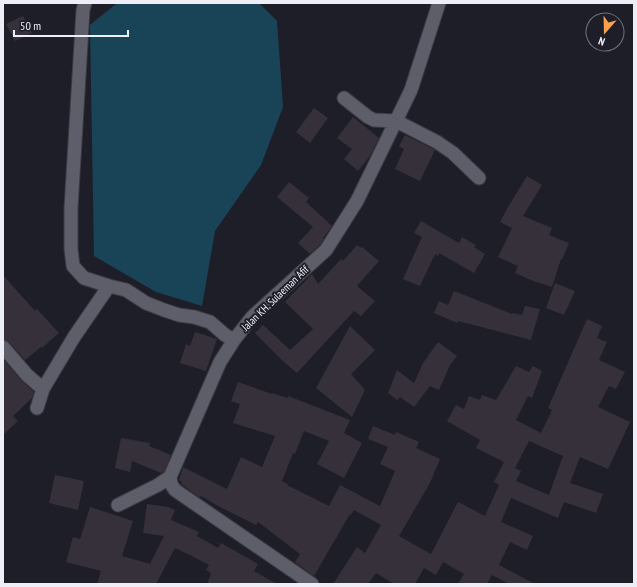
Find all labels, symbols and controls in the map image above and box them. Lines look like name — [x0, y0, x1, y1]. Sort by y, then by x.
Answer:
scale bar — [14, 12, 128, 38]
north arrow — [585, 12, 625, 52]
text: 50 m — [20, 18, 41, 33]
text: N — [596, 34, 607, 49]
street label: Jalan KH. Sulaeman Afif — [238, 261, 312, 334]

